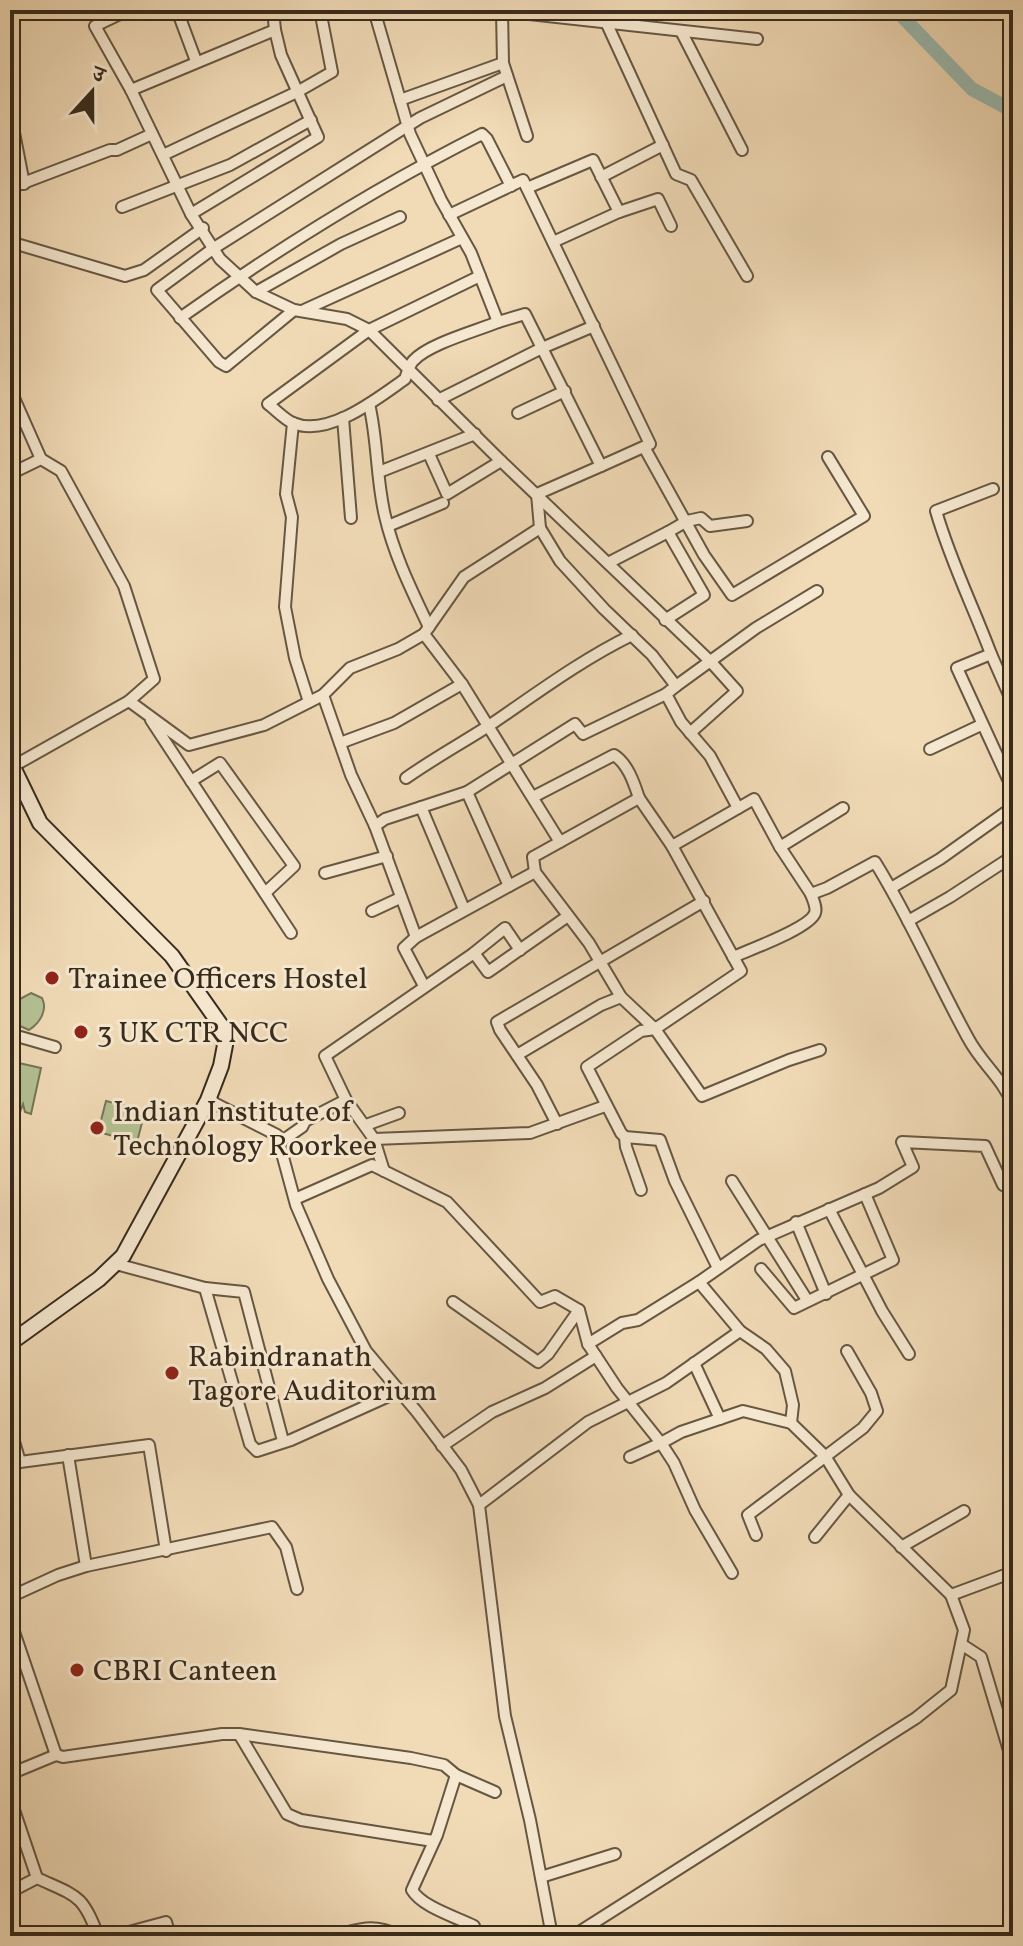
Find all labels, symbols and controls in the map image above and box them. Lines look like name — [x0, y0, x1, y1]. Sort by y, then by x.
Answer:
north arrow — [52, 52, 132, 132]
text: उ — [86, 58, 111, 93]
place label: Trainee Officers Hostel — [68, 959, 368, 1001]
marker: Trainee Officers Hostel — [43, 969, 61, 987]
place label: 3 UK CTR NCC — [97, 1013, 289, 1055]
marker: 3 UK CTR NCC — [72, 1023, 90, 1041]
place label: Indian Institute of Technology Roorkee — [113, 1092, 377, 1168]
marker: Indian Institute of Technology Roorkee — [88, 1119, 106, 1137]
place label: Rabindranath Tagore Auditorium — [188, 1337, 437, 1413]
marker: Rabindranath Tagore Auditorium — [163, 1364, 181, 1382]
place label: CBRI Canteen — [93, 1651, 277, 1693]
marker: CBRI Canteen — [68, 1661, 86, 1679]

